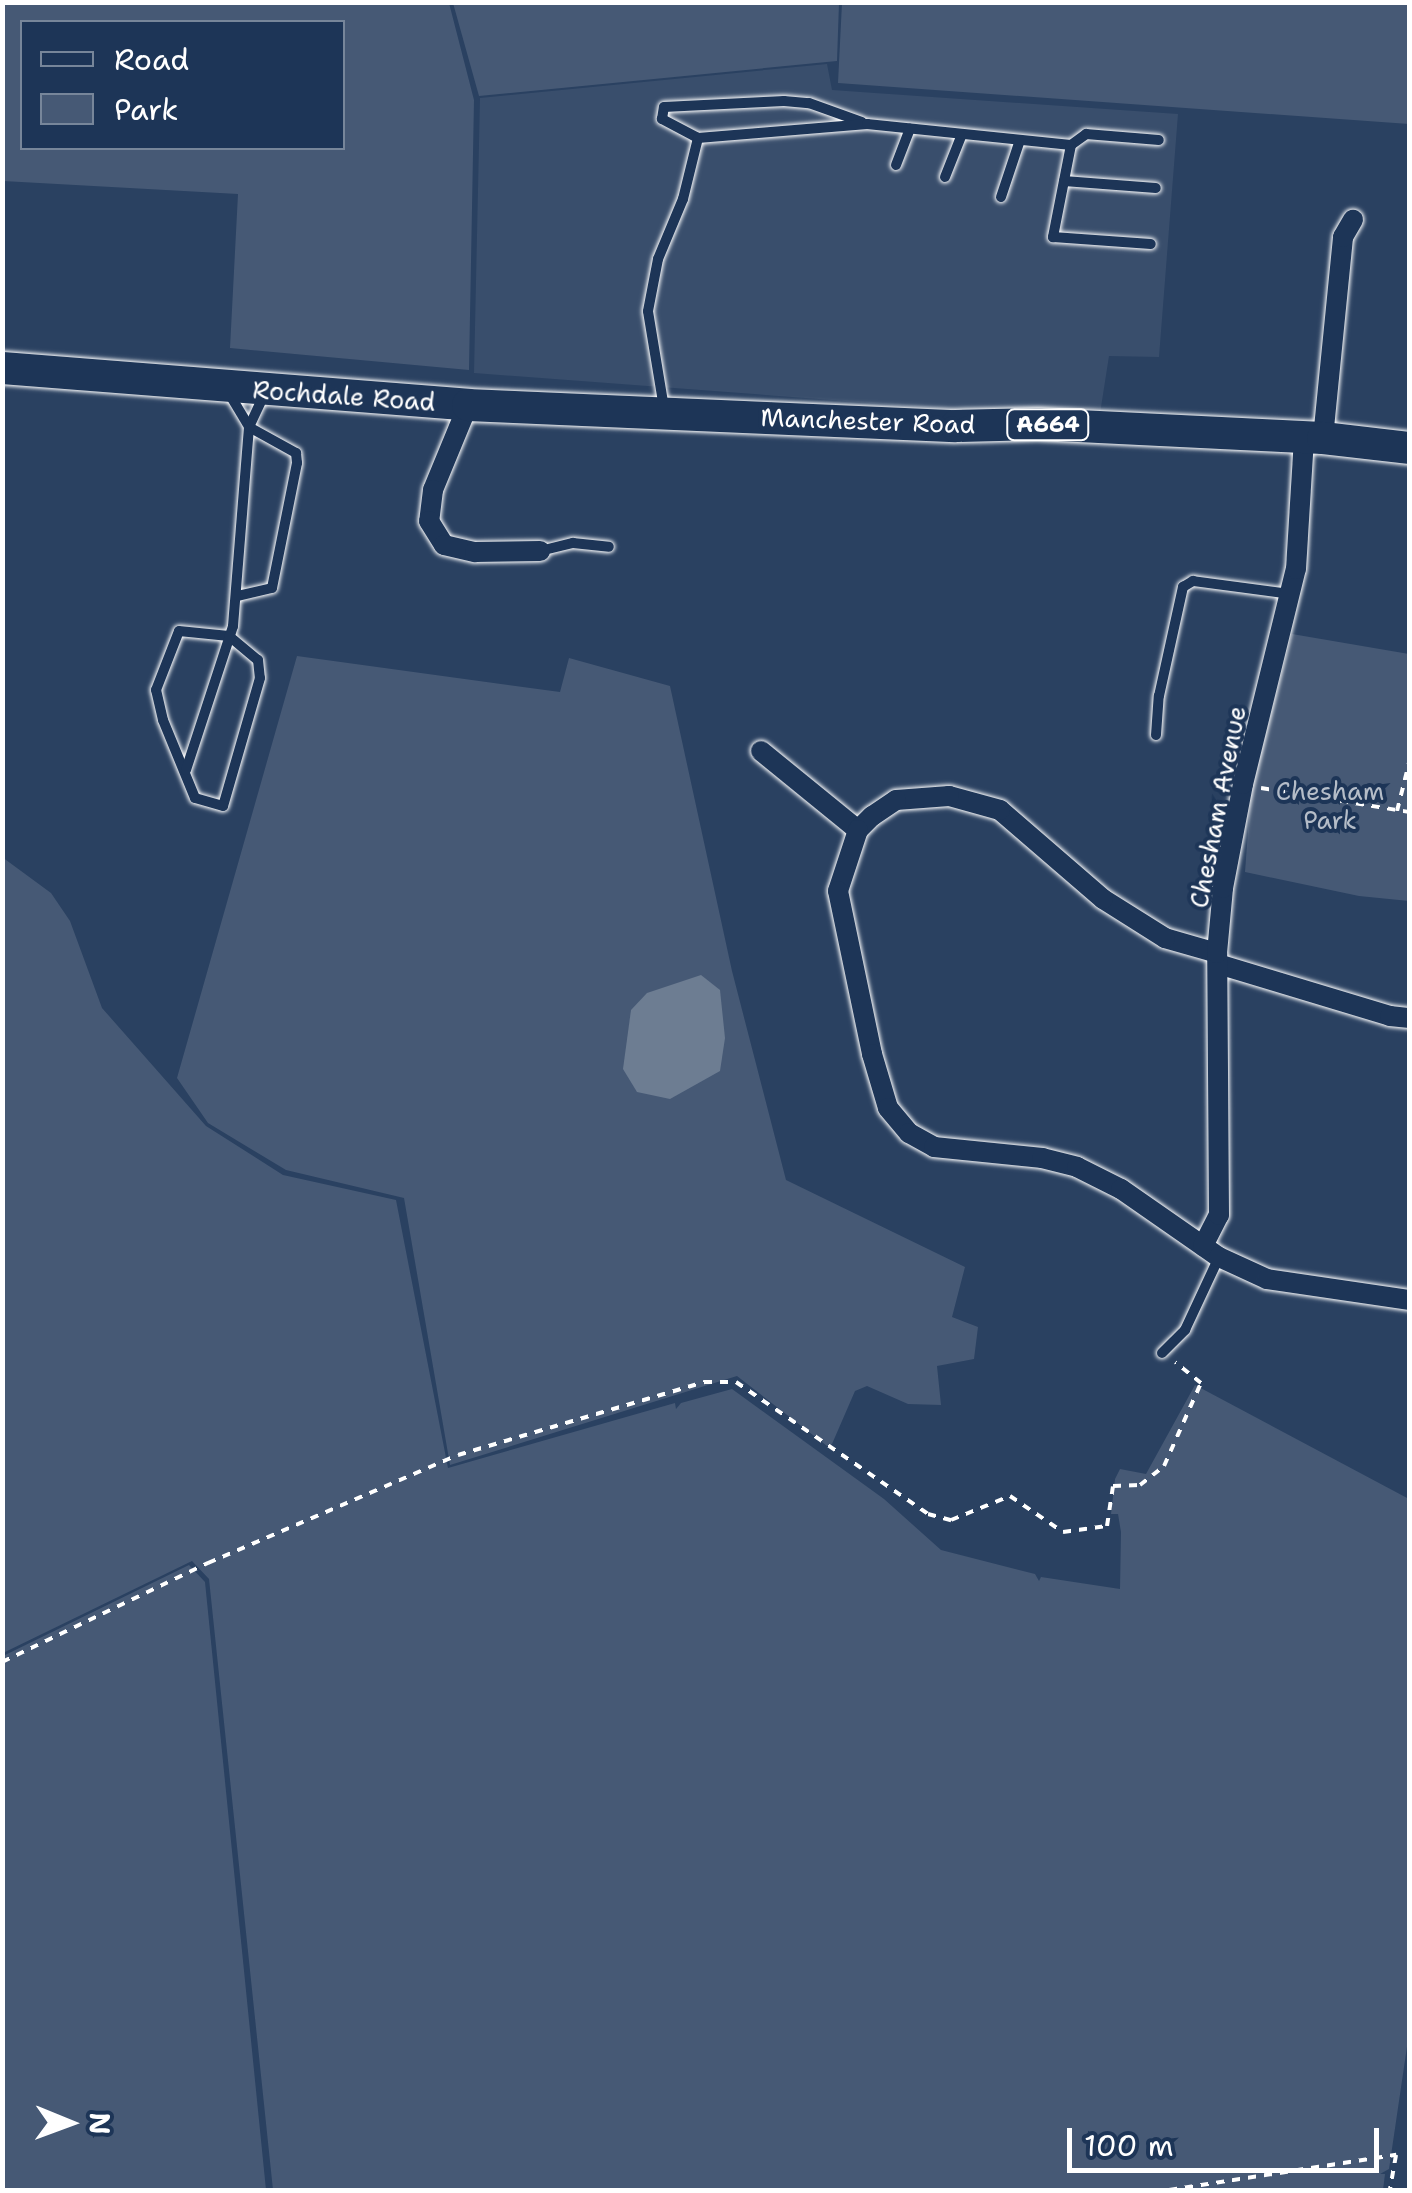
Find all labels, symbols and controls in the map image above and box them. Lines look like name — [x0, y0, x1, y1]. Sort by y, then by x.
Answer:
legend — [20, 20, 345, 150]
text: Road — [114, 39, 189, 80]
text: Park — [114, 89, 178, 130]
street label: Rochdale Road — [252, 375, 436, 417]
street label: Manchester Road — [760, 402, 976, 440]
road number: A664 — [1006, 408, 1090, 442]
street label: Chesham Avenue — [1184, 703, 1252, 911]
park label: Chesham Park — [1276, 777, 1384, 836]
north arrow — [20, 2073, 120, 2173]
scale bar — [1072, 2108, 1384, 2170]
text: N — [81, 2112, 119, 2135]
text: 100 m — [1084, 2125, 1174, 2166]

